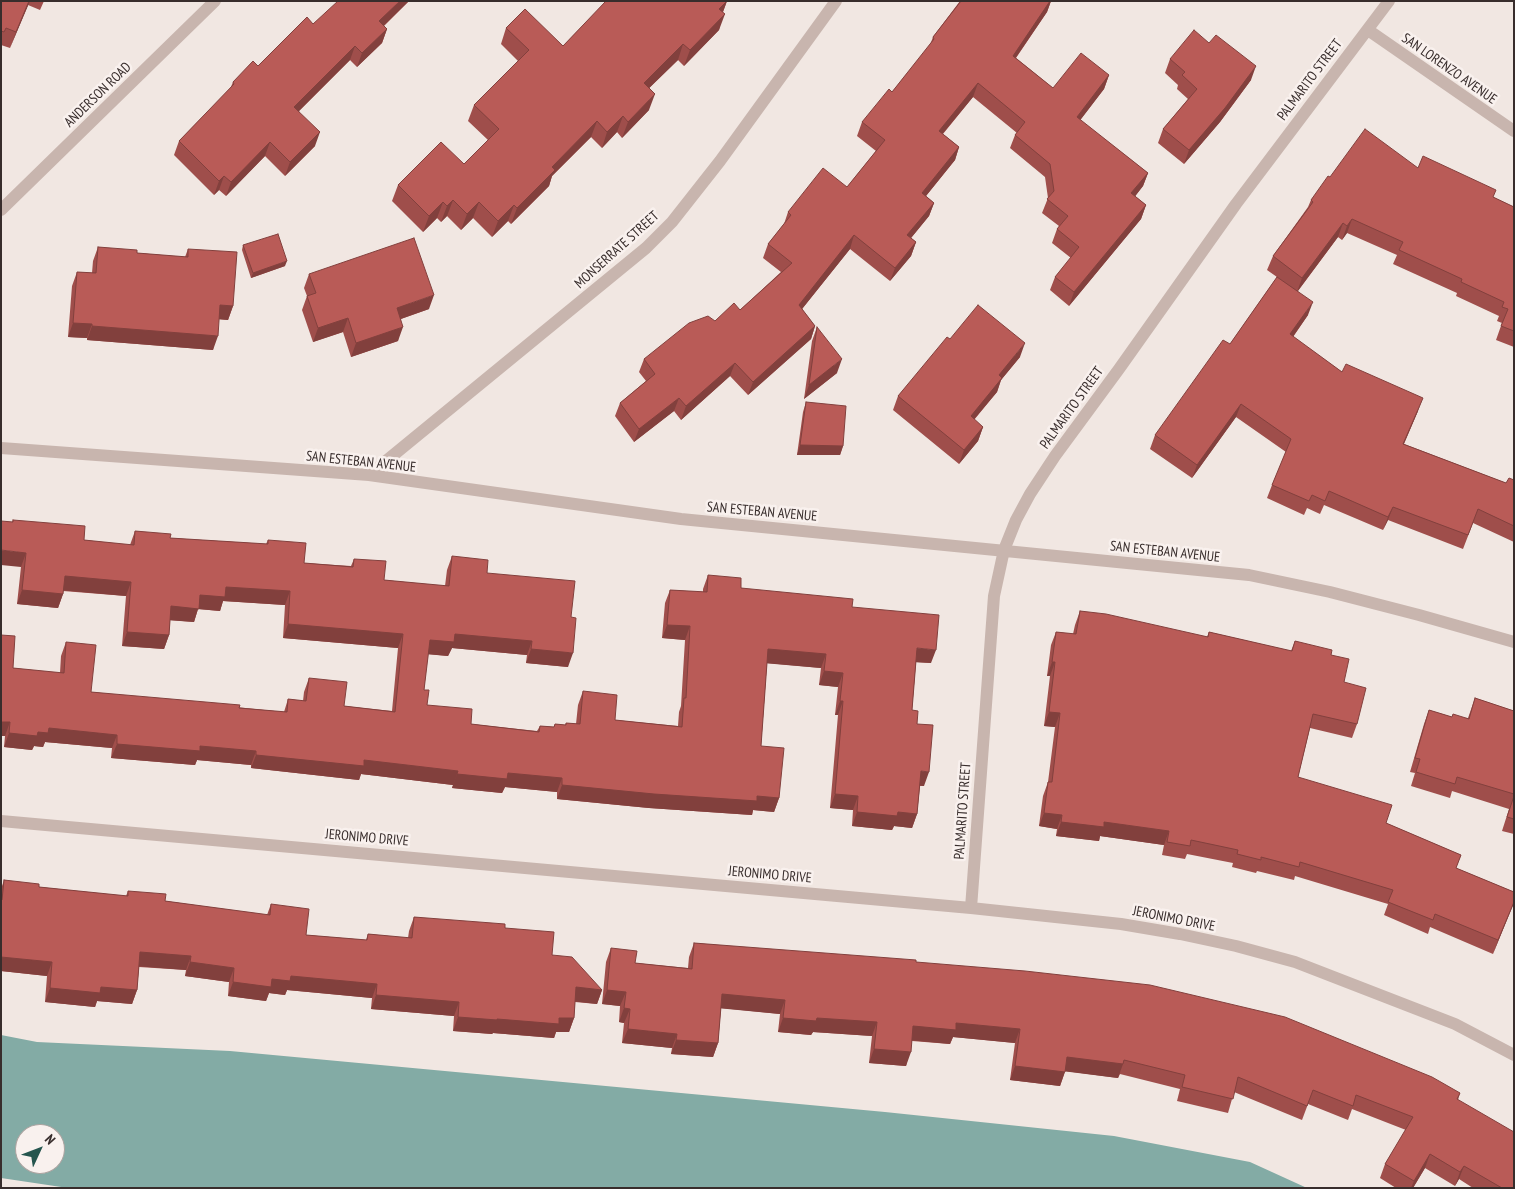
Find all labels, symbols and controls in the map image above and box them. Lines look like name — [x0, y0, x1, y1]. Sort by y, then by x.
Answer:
street label: SAN LORENZO AVENUE — [1398, 30, 1500, 108]
street label: PALMARITO STREET — [1274, 36, 1346, 124]
street label: ANDERSON ROAD — [61, 59, 135, 131]
street label: MONSERRATE STREET — [571, 208, 663, 292]
street label: PALMARITO STREET — [1037, 364, 1107, 452]
street label: SAN ESTEBAN AVENUE — [305, 448, 417, 476]
street label: SAN ESTEBAN AVENUE — [706, 499, 818, 525]
street label: SAN ESTEBAN AVENUE — [1109, 538, 1221, 566]
street label: PALMARITO STREET — [951, 762, 975, 860]
street label: JERONIMO DRIVE — [325, 826, 409, 850]
street label: JERONIMO DRIVE — [728, 863, 812, 887]
street label: JERONIMO DRIVE — [1131, 903, 1217, 935]
north arrow — [15, 1124, 65, 1174]
text: N — [41, 1131, 59, 1148]

